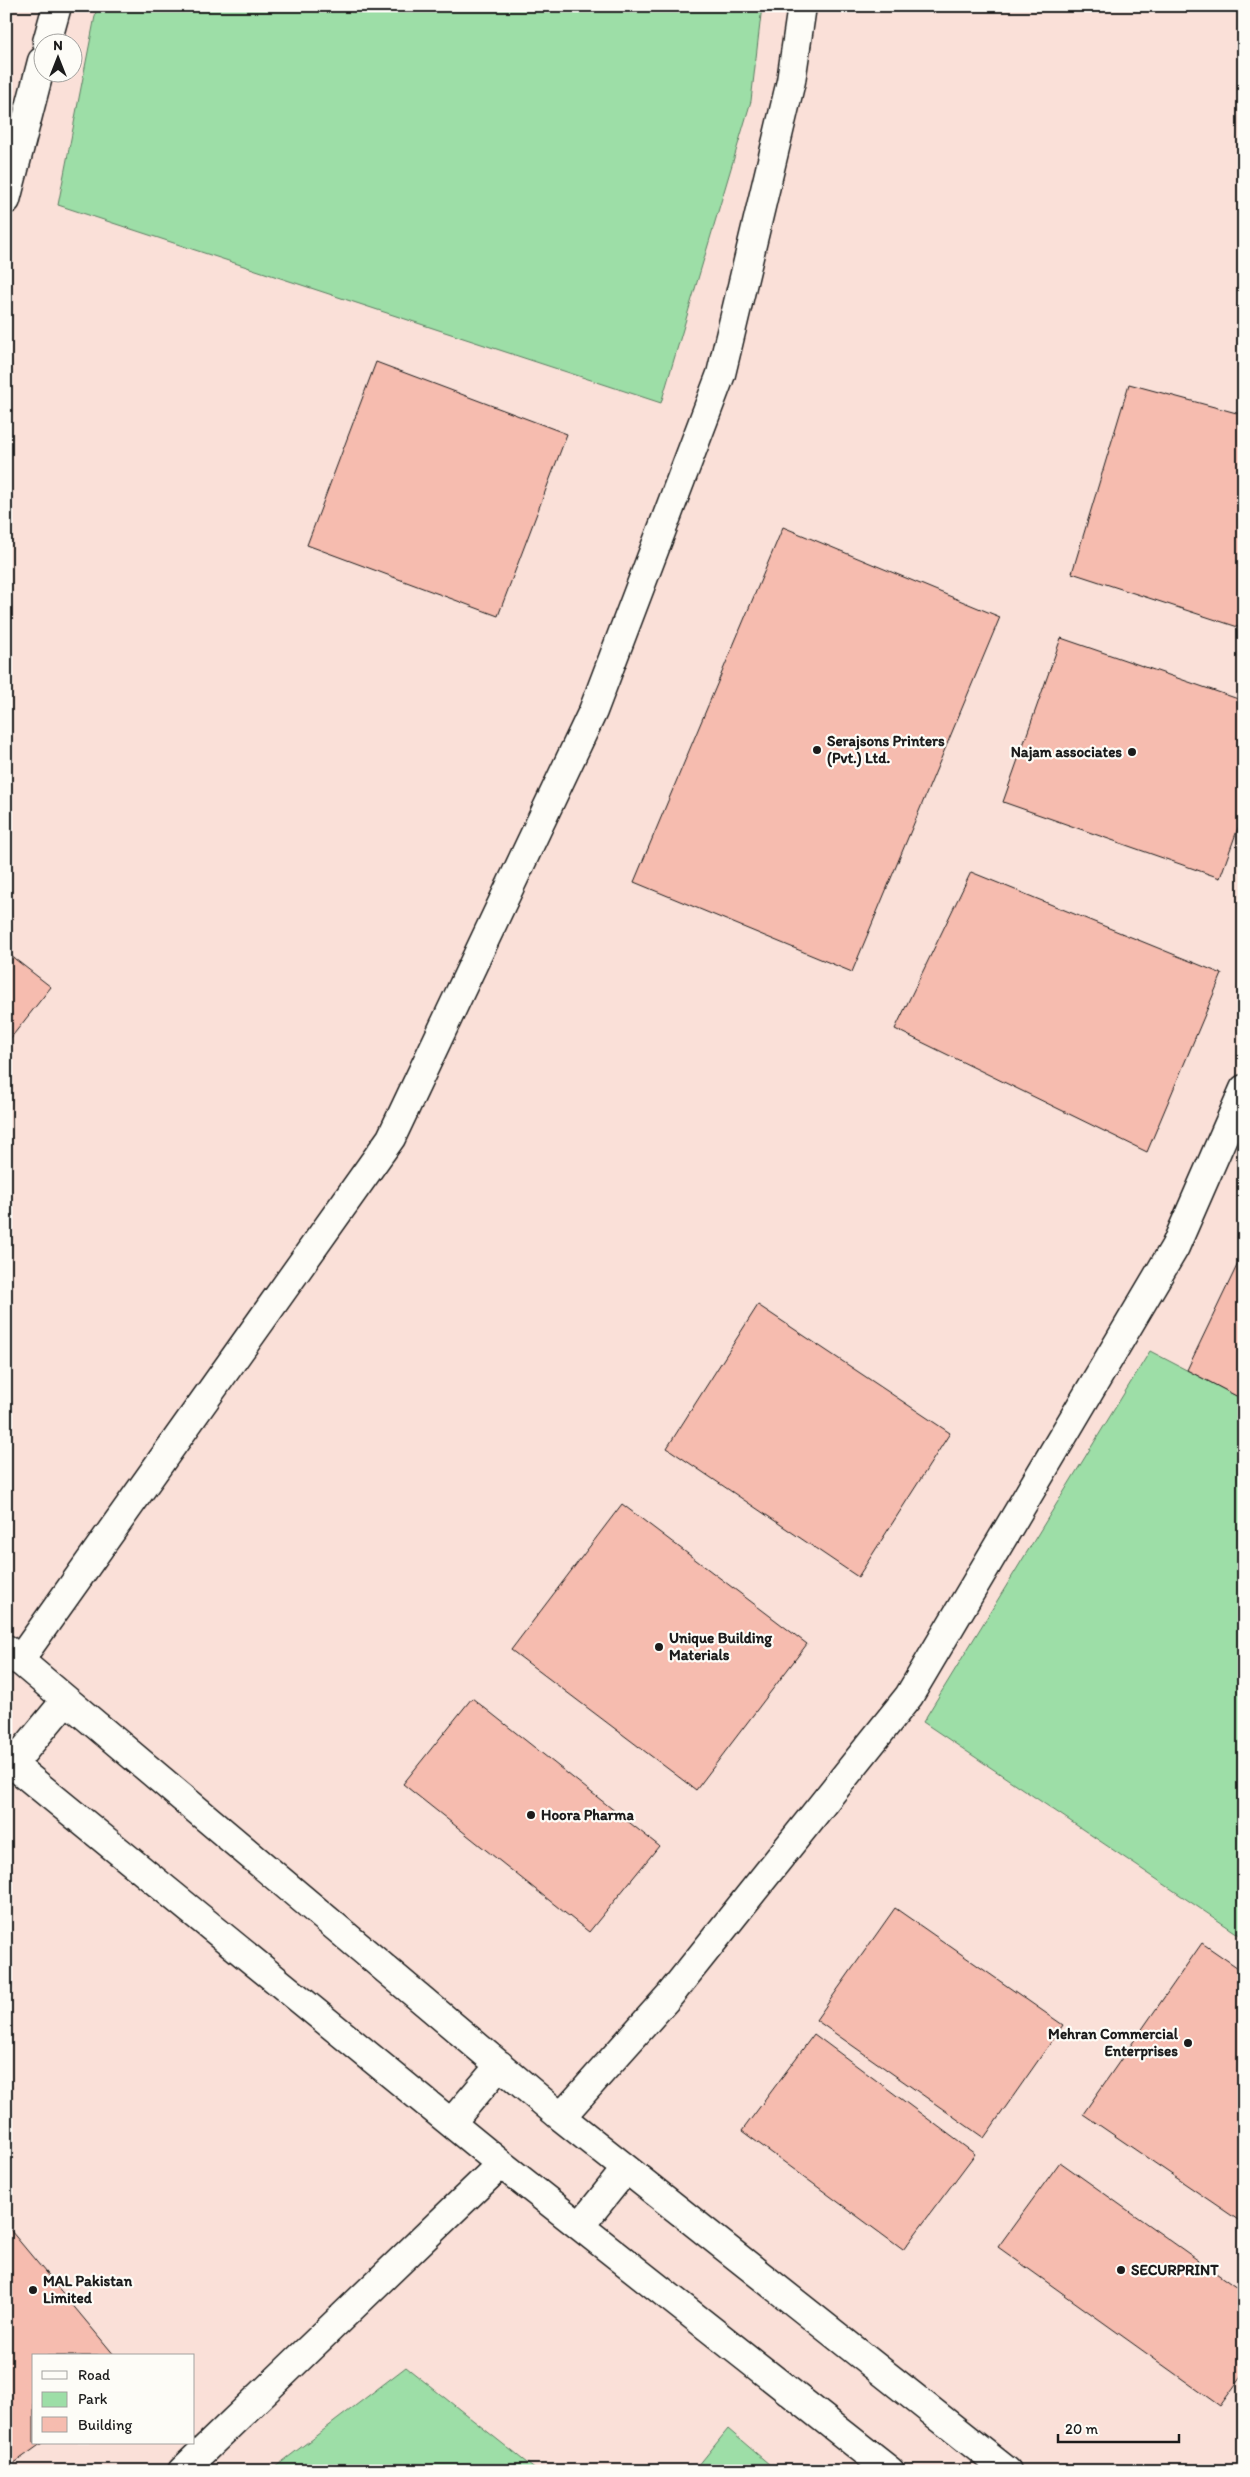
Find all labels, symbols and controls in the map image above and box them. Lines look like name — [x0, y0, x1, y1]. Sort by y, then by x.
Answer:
north arrow — [32, 32, 82, 82]
text: N — [53, 37, 63, 54]
place label: Serajsons Printers (Pvt.) Ltd. — [827, 732, 945, 768]
place label: Najam associates — [1011, 743, 1122, 762]
marker: Serajsons Printers (Pvt.) Ltd. — [811, 744, 823, 756]
marker: Najam associates — [1126, 746, 1138, 758]
place label: Unique Building Materials — [669, 1629, 772, 1664]
marker: Unique Building Materials — [653, 1641, 665, 1653]
place label: Hoora Pharma — [541, 1806, 634, 1824]
marker: Hoora Pharma — [525, 1809, 537, 1821]
place label: Mehran Commercial Enterprises — [1048, 2025, 1179, 2061]
marker: Mehran Commercial Enterprises — [1182, 2037, 1194, 2049]
place label: SECURPRINT — [1131, 2261, 1219, 2279]
marker: SECURPRINT — [1115, 2264, 1127, 2276]
place label: MAL Pakistan Limited — [43, 2272, 133, 2307]
marker: MAL Pakistan Limited — [27, 2284, 39, 2296]
legend — [32, 2354, 195, 2444]
text: Road — [78, 2366, 111, 2384]
text: Park — [78, 2390, 108, 2408]
scale bar — [1058, 2412, 1179, 2444]
text: Building — [78, 2416, 132, 2434]
text: 20 m — [1065, 2420, 1099, 2438]

